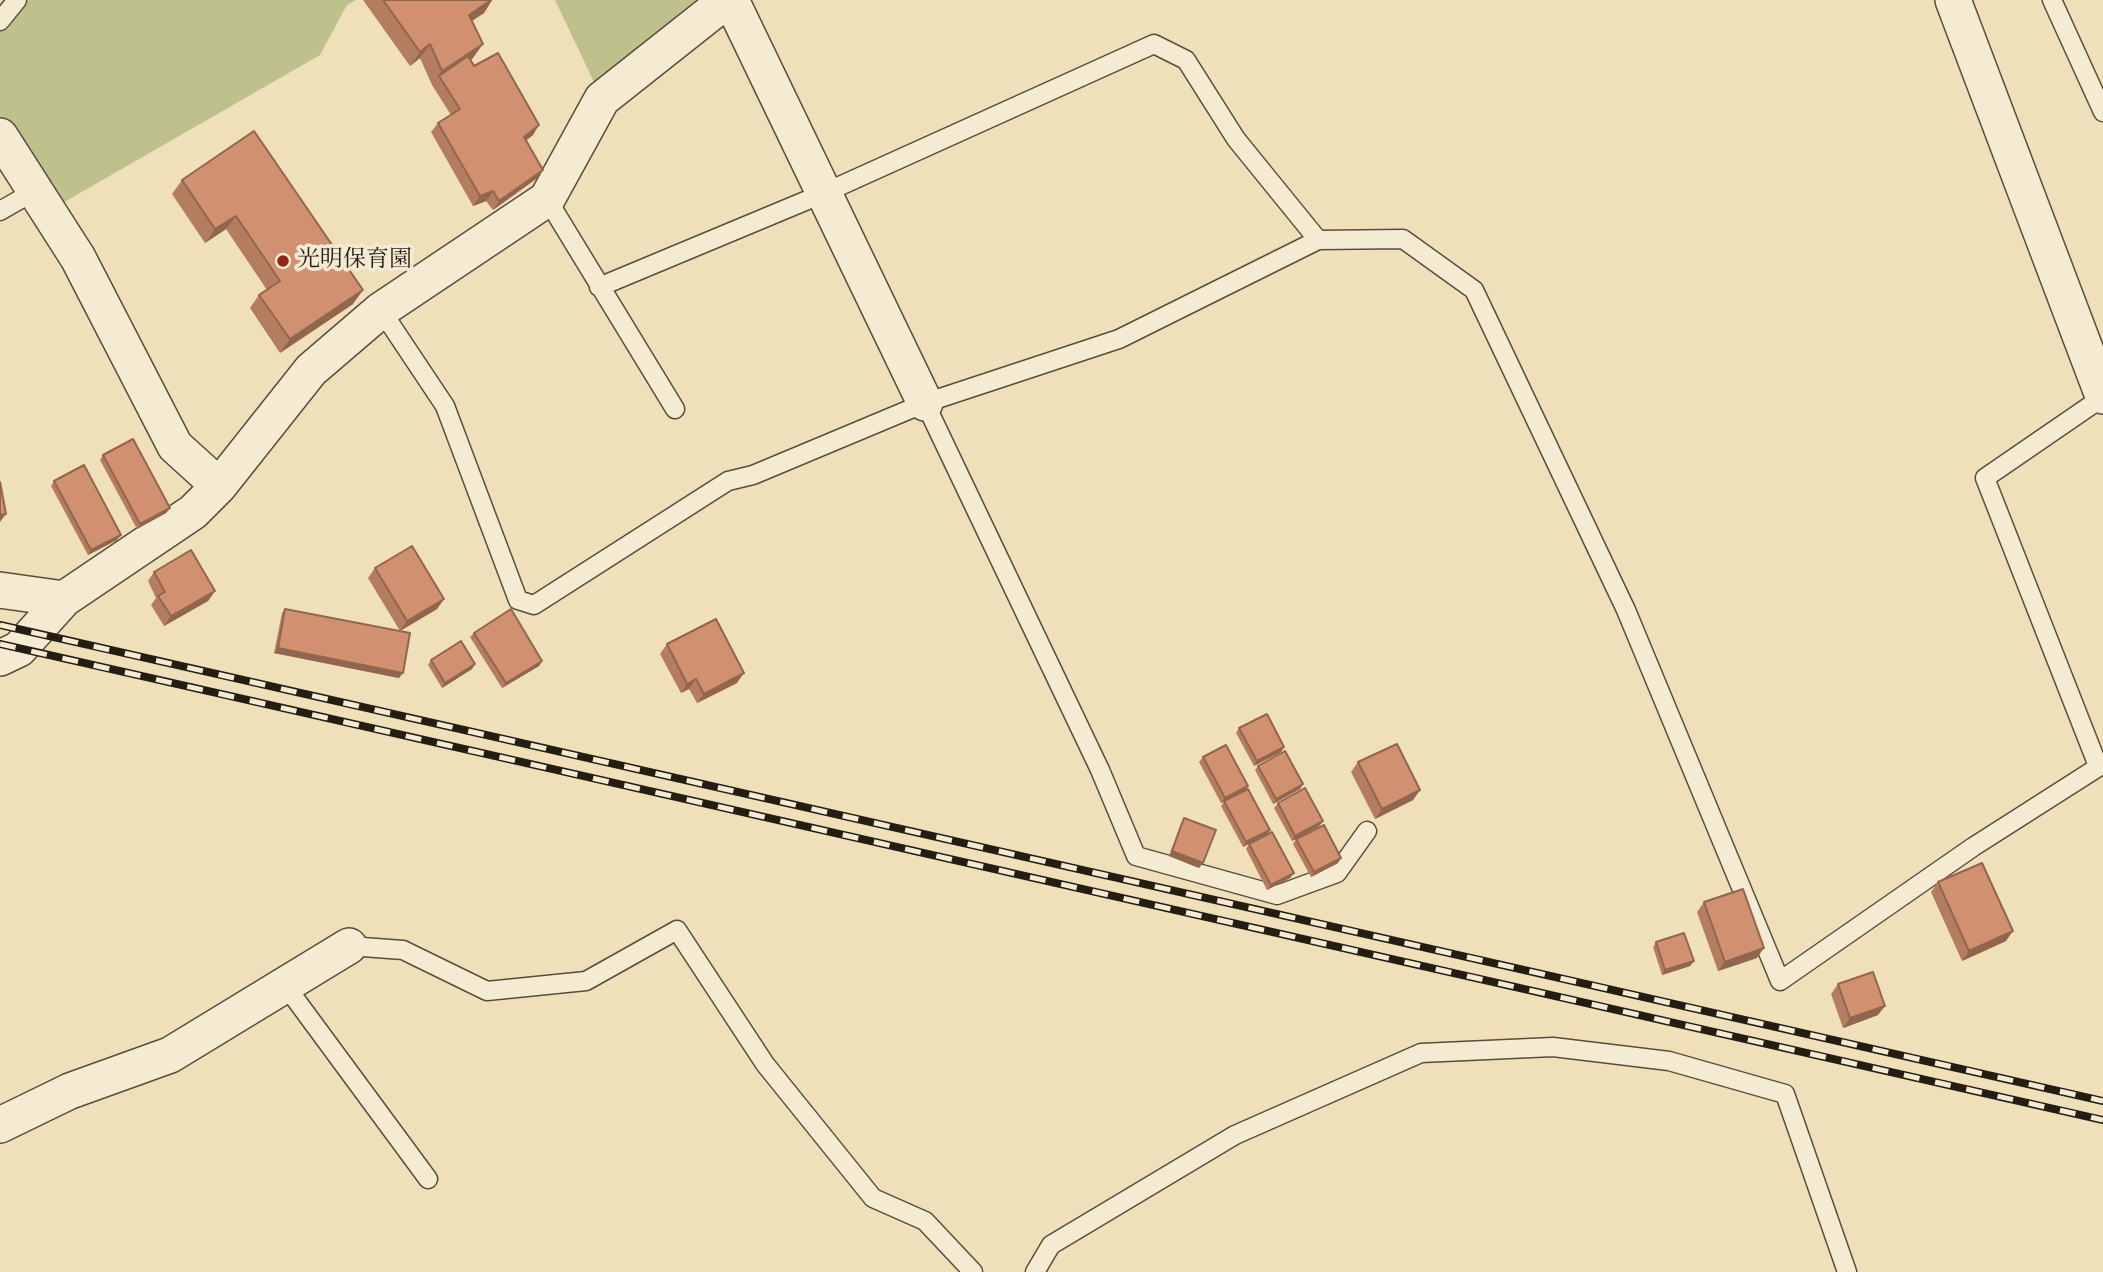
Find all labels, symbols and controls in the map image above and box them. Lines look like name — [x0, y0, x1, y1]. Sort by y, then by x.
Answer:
place label: 光明保育園 — [297, 247, 412, 275]
marker: 光明保育園 — [275, 253, 291, 269]

